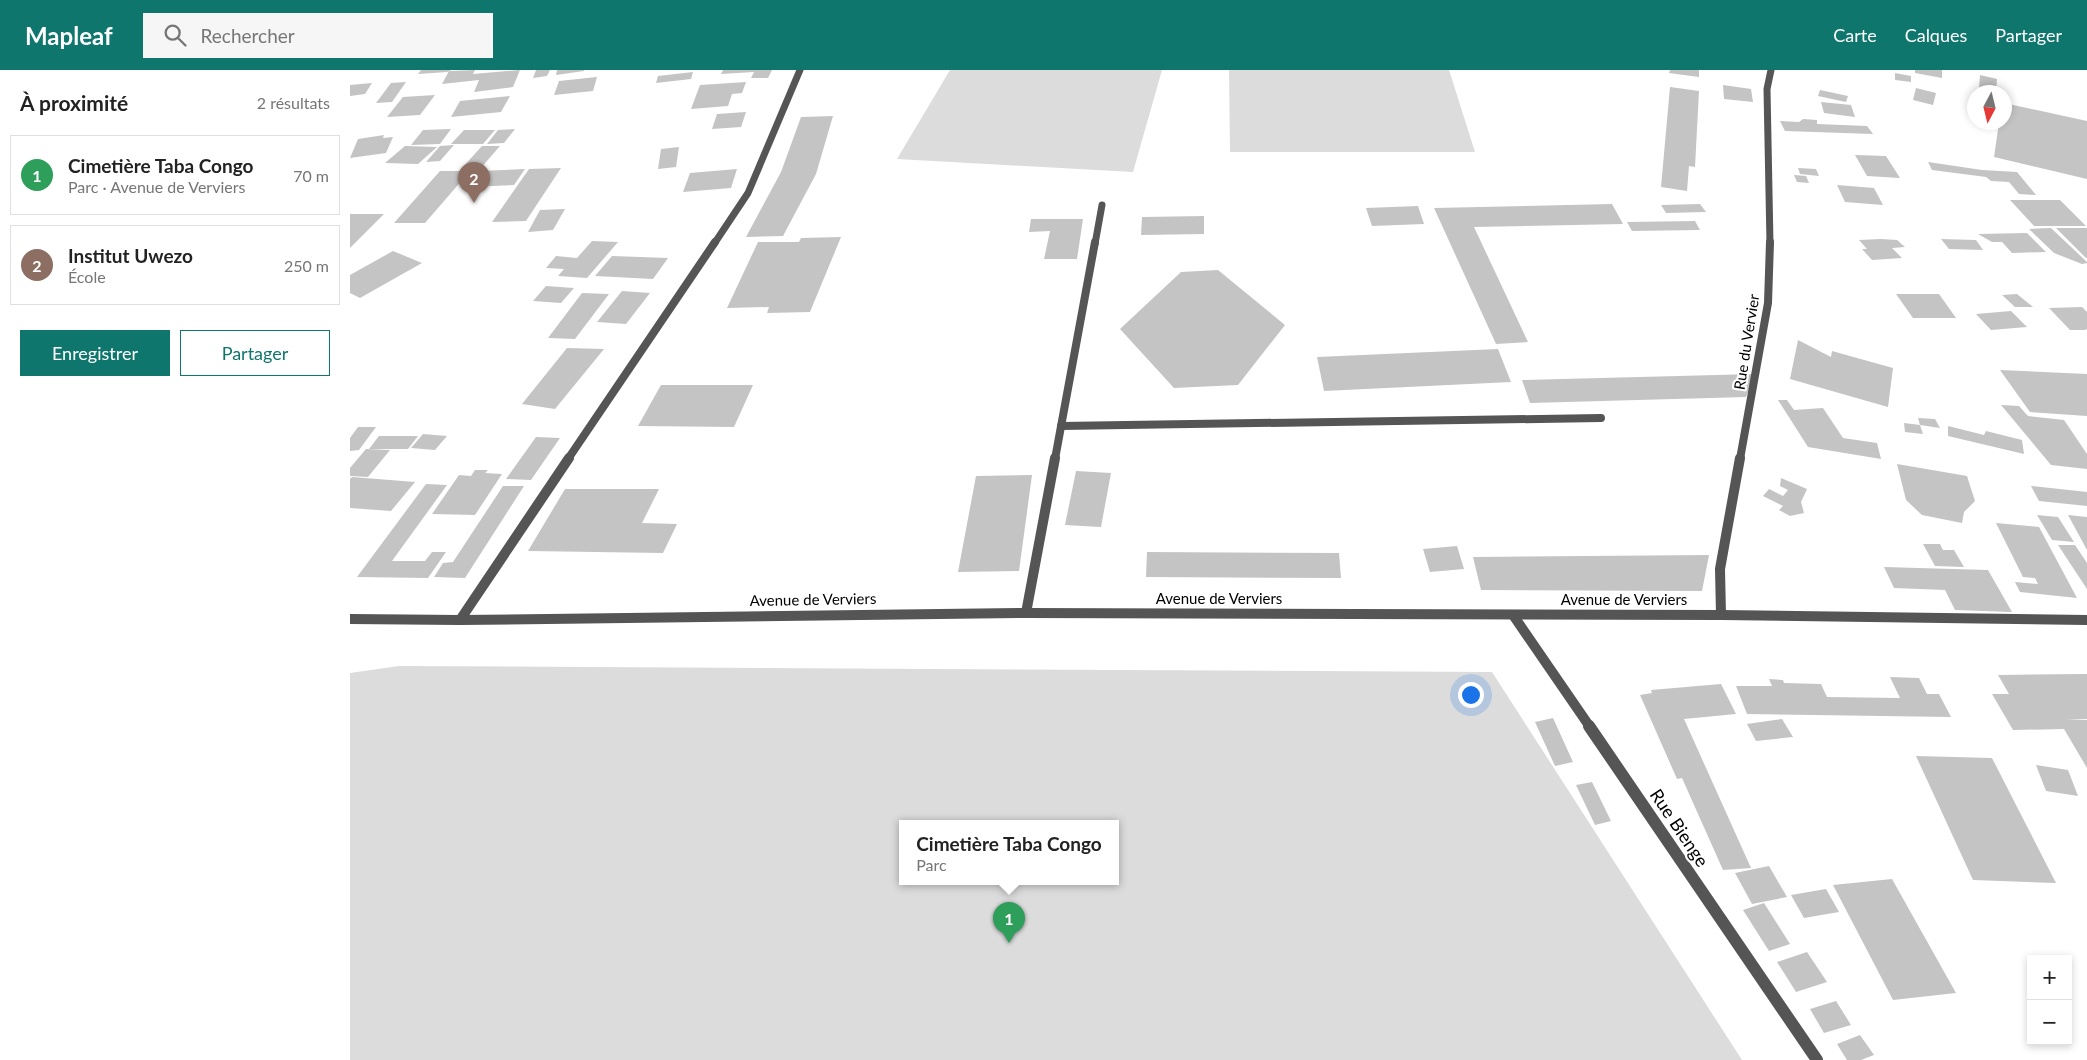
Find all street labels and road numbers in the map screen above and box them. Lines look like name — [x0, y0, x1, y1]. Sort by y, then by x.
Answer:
street label: Rue du Vervier — [1730, 292, 1763, 391]
street label: Avenue de Verviers — [749, 589, 876, 609]
street label: Avenue de Verviers — [1156, 589, 1282, 607]
street label: Avenue de Verviers — [1561, 590, 1687, 608]
street label: Rue Bienge — [1646, 784, 1714, 871]

